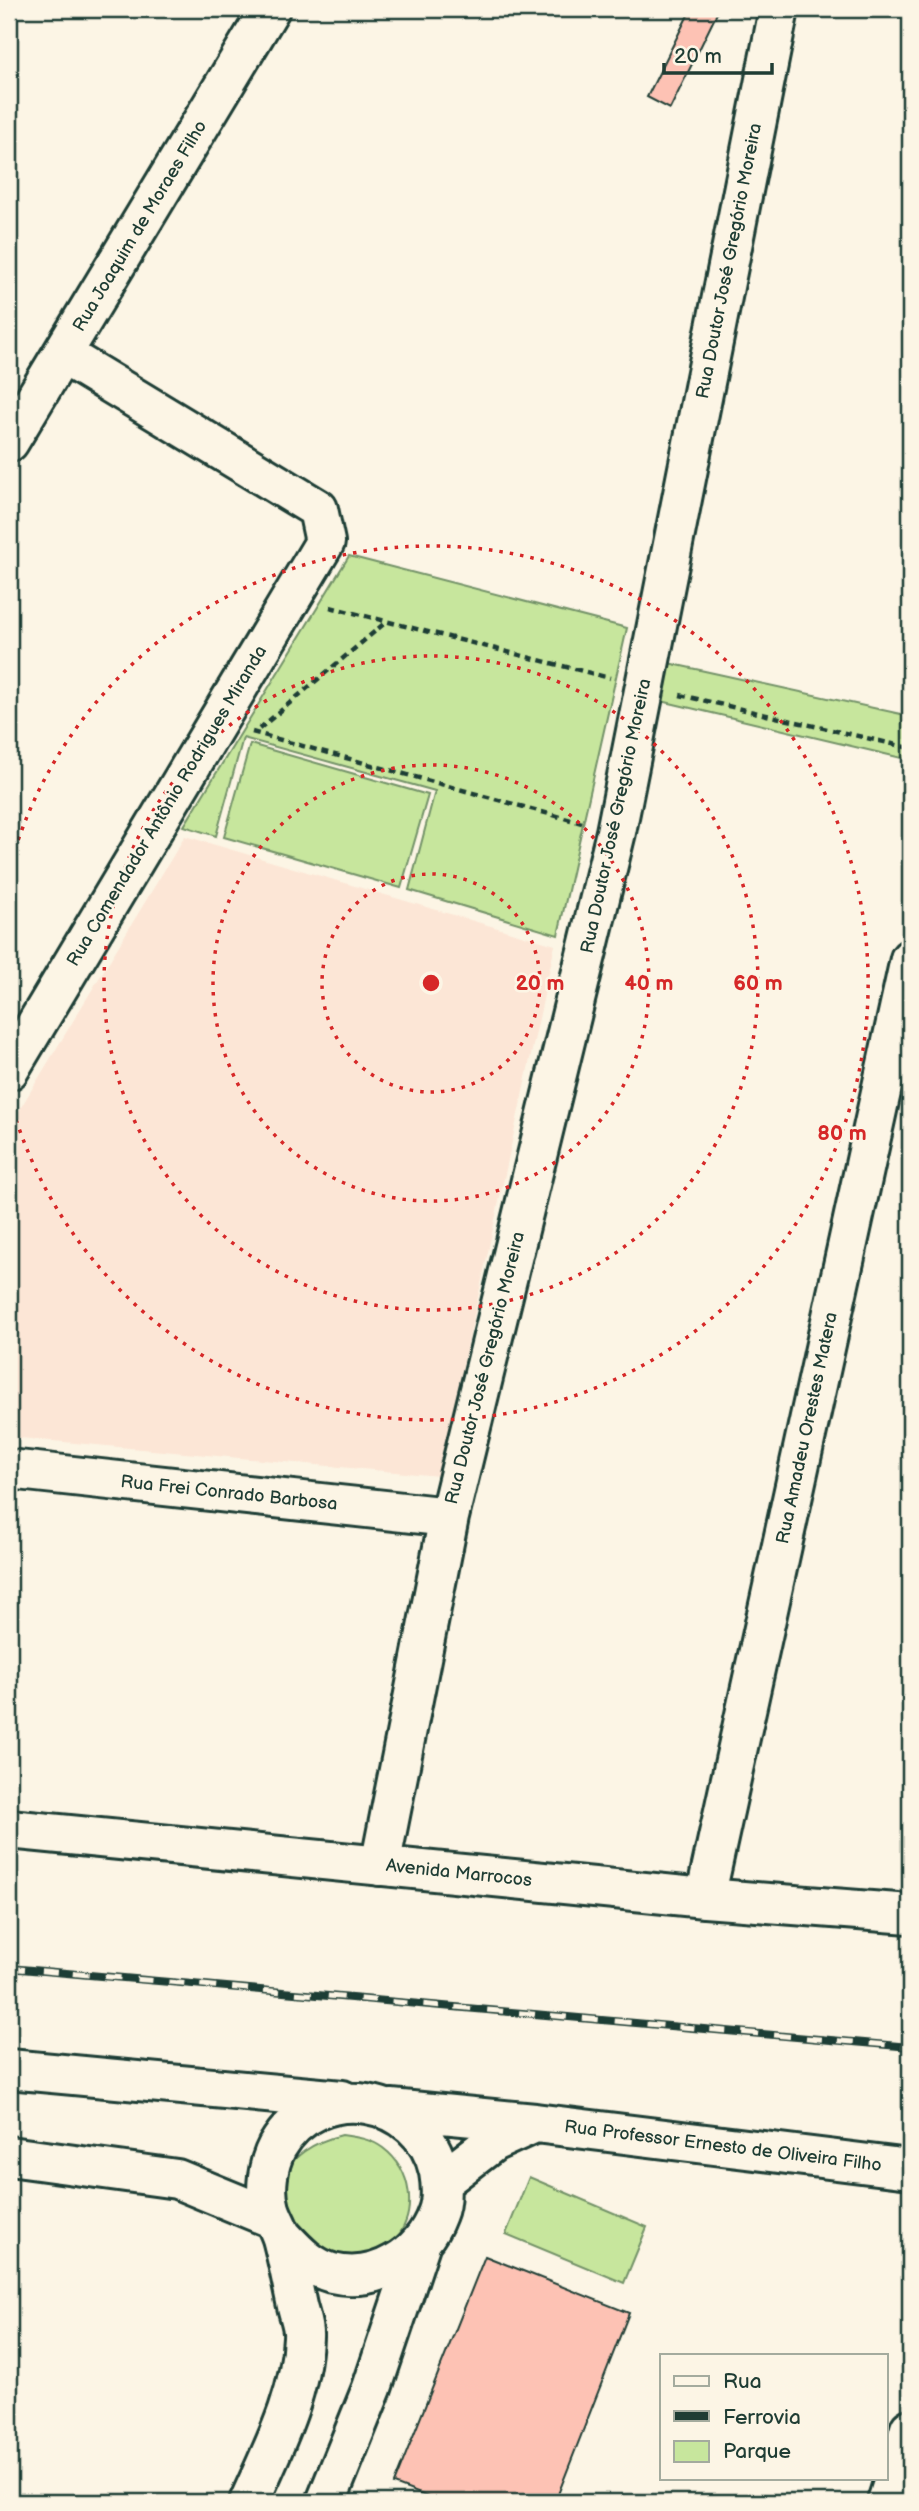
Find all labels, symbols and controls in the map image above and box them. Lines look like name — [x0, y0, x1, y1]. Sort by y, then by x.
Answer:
scale bar — [664, 32, 772, 76]
text: 20 m — [674, 44, 722, 69]
street label: Rua Joaquim de Moraes Filho — [69, 117, 211, 335]
street label: Rua Doutor José Gregório Moreira — [692, 121, 766, 401]
street label: Rua Comendador Antônio Rodrigues Miranda — [63, 642, 271, 970]
street label: Rua Doutor José Gregório Moreira — [577, 677, 655, 955]
centre of rings — [419, 971, 443, 995]
text: 20 m — [516, 971, 564, 996]
text: 40 m — [624, 971, 674, 996]
text: 60 m — [733, 971, 783, 996]
text: 80 m — [817, 1121, 867, 1146]
street label: Rua Doutor José Gregório Moreira — [441, 1230, 529, 1506]
street label: Rua Amadeu Orestes Matera — [772, 1310, 842, 1546]
street label: Rua Frei Conrado Barbosa — [120, 1471, 338, 1515]
street label: Avenida Marrocos — [385, 1855, 533, 1891]
street label: Rua Professor Ernesto de Oliveira Filho — [563, 2116, 883, 2176]
legend — [660, 2354, 888, 2480]
text: Rua — [723, 2369, 762, 2394]
text: Ferrovia — [723, 2405, 801, 2430]
text: Parque — [723, 2439, 791, 2464]

